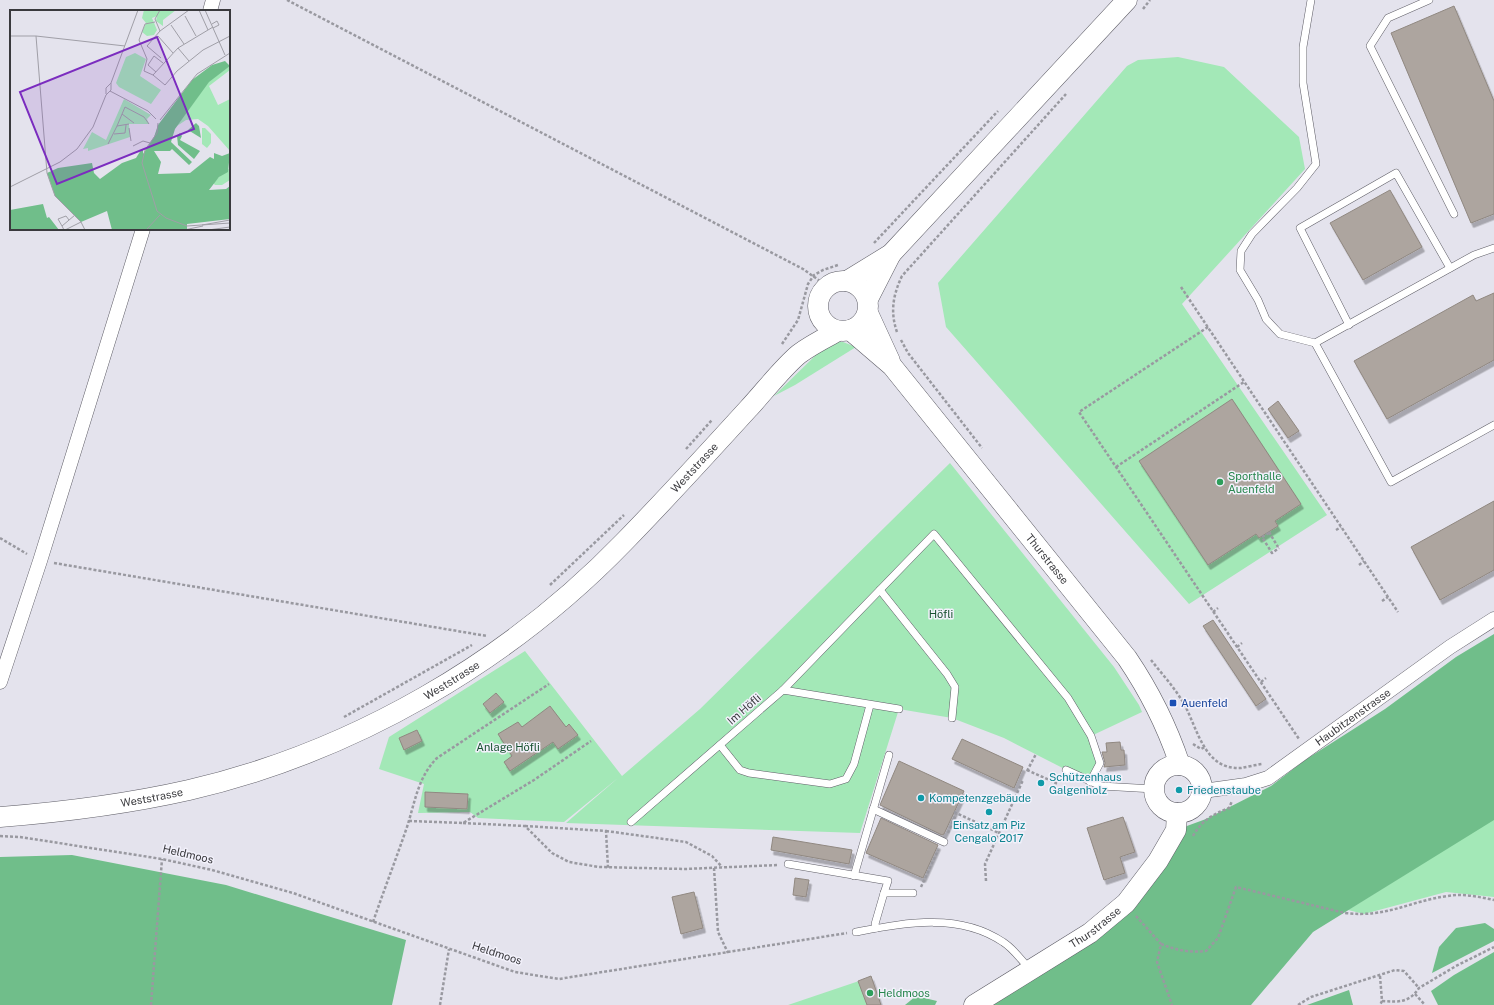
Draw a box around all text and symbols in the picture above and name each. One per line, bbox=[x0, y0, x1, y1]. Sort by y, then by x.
inset map bbox=[10, 10, 230, 230]
street label: Weststrasse bbox=[668, 440, 720, 495]
place label: Sporthalle Auenfeld bbox=[1228, 470, 1281, 495]
marker: Sporthalle Auenfeld bbox=[1215, 477, 1225, 487]
street label: Thurstrasse bbox=[1024, 531, 1071, 586]
park label: Höfli bbox=[929, 608, 953, 620]
street label: Weststrasse bbox=[422, 658, 482, 702]
street label: Haubitzenstrasse bbox=[1313, 686, 1393, 748]
street label: Im Höfli bbox=[725, 691, 763, 727]
place label: Auenfeld bbox=[1181, 697, 1228, 709]
marker: Auenfeld bbox=[1168, 698, 1178, 708]
park label: Anlage Höfli bbox=[476, 741, 540, 753]
place label: Schützenhaus Galgenholz bbox=[1049, 771, 1122, 796]
marker: Schützenhaus Galgenholz bbox=[1036, 778, 1046, 788]
place label: Friedenstaube bbox=[1187, 784, 1261, 796]
marker: Friedenstaube bbox=[1174, 785, 1184, 795]
street label: Weststrasse bbox=[120, 786, 184, 809]
place label: Kompetenzgebäude bbox=[929, 792, 1031, 804]
marker: Kompetenzgebäude bbox=[916, 793, 926, 803]
marker: Einsatz am Piz Cengalo 2017 bbox=[984, 807, 994, 817]
place label: Einsatz am Piz Cengalo 2017 bbox=[953, 819, 1025, 844]
street label: Heldmoos bbox=[161, 842, 215, 866]
street label: Thurstrasse bbox=[1067, 904, 1123, 950]
street label: Heldmoos bbox=[471, 939, 524, 967]
place label: Heldmoos bbox=[878, 987, 930, 999]
marker: Heldmoos bbox=[865, 988, 875, 998]

